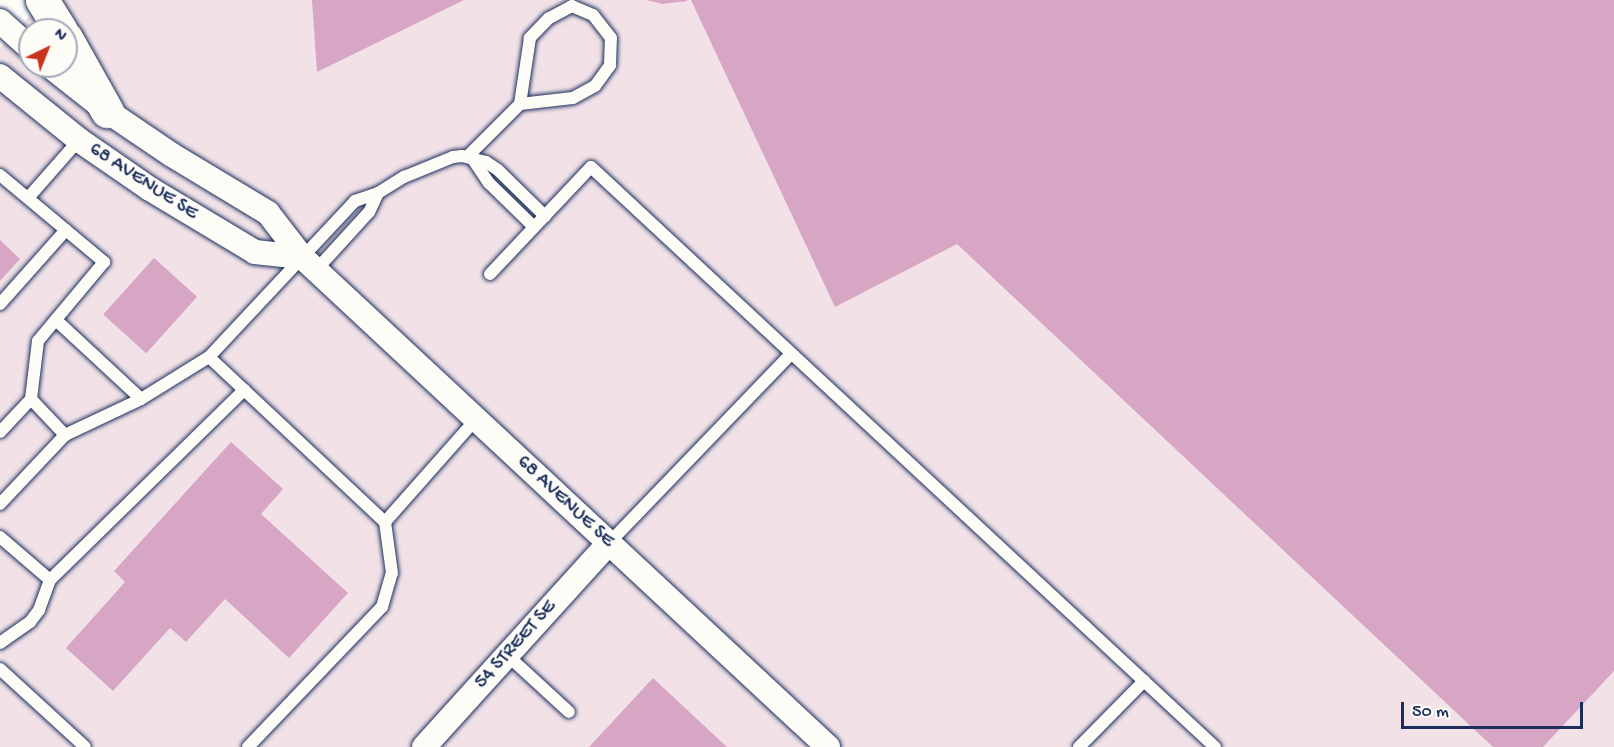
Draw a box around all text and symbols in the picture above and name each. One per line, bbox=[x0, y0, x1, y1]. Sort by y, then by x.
north arrow bbox=[18, 18, 78, 78]
text: N bbox=[49, 25, 70, 46]
street label: 68 AVENUE SE bbox=[84, 138, 202, 226]
street label: 68 AVENUE SE bbox=[511, 451, 619, 553]
street label: 54 STREET SE bbox=[470, 596, 562, 694]
scale bar bbox=[1404, 690, 1586, 728]
text: 50 m bbox=[1412, 702, 1449, 723]

